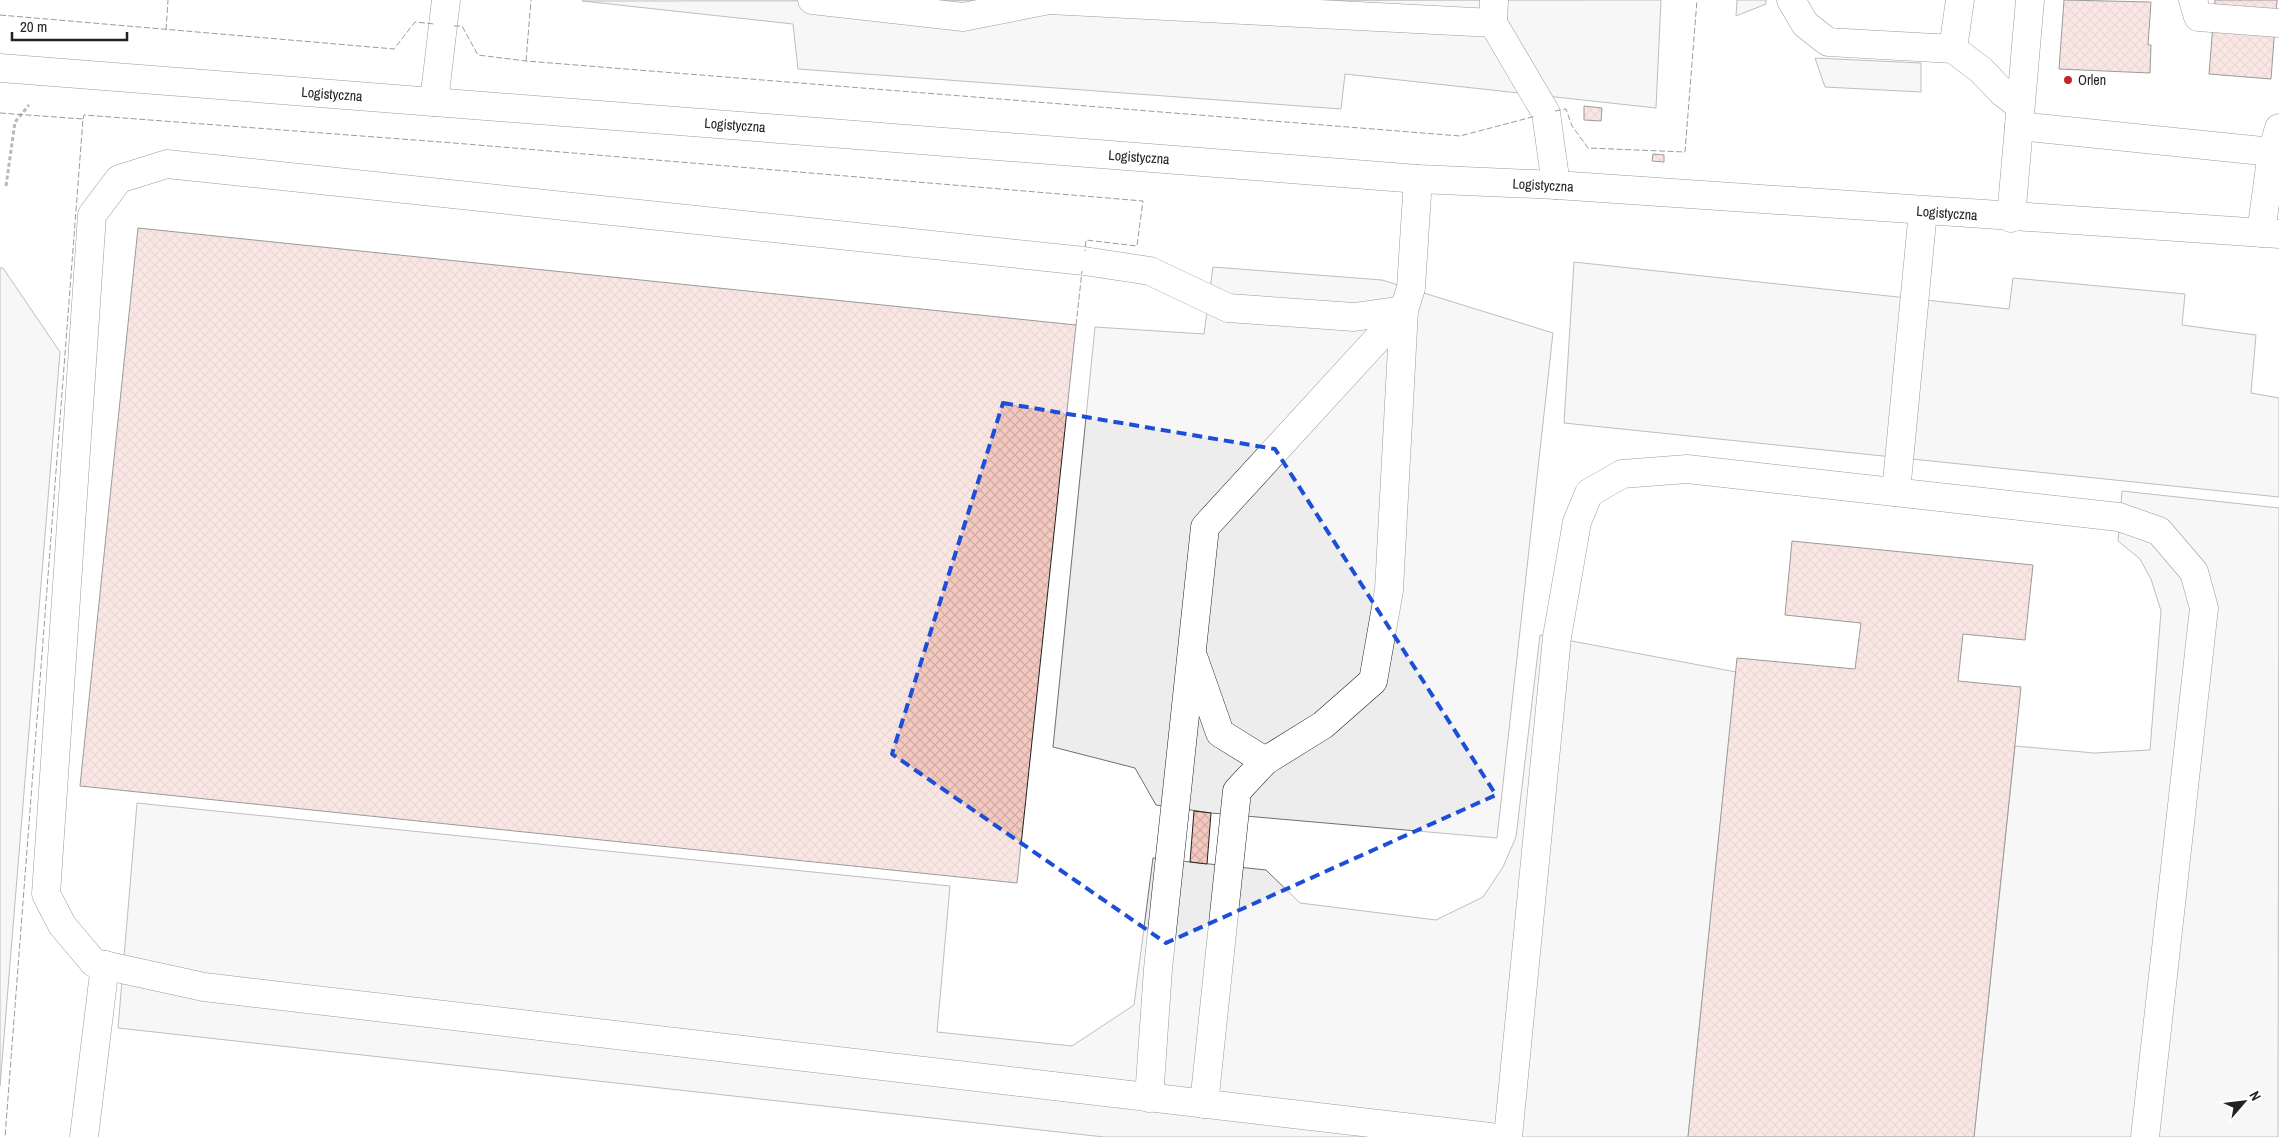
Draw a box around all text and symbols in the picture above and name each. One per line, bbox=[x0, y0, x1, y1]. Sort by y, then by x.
scale bar bbox=[12, 10, 128, 42]
text: 20 m bbox=[20, 16, 47, 37]
place label: Orlen bbox=[2078, 71, 2106, 89]
marker: Orlen bbox=[2062, 74, 2074, 86]
street label: Logistyczna bbox=[301, 83, 364, 105]
street label: Logistyczna bbox=[704, 114, 767, 136]
street label: Logistyczna bbox=[1108, 146, 1171, 168]
street label: Logistyczna bbox=[1512, 174, 1575, 196]
street label: Logistyczna bbox=[1916, 202, 1979, 224]
north arrow bbox=[2219, 1077, 2269, 1127]
text: N bbox=[2246, 1088, 2265, 1104]

